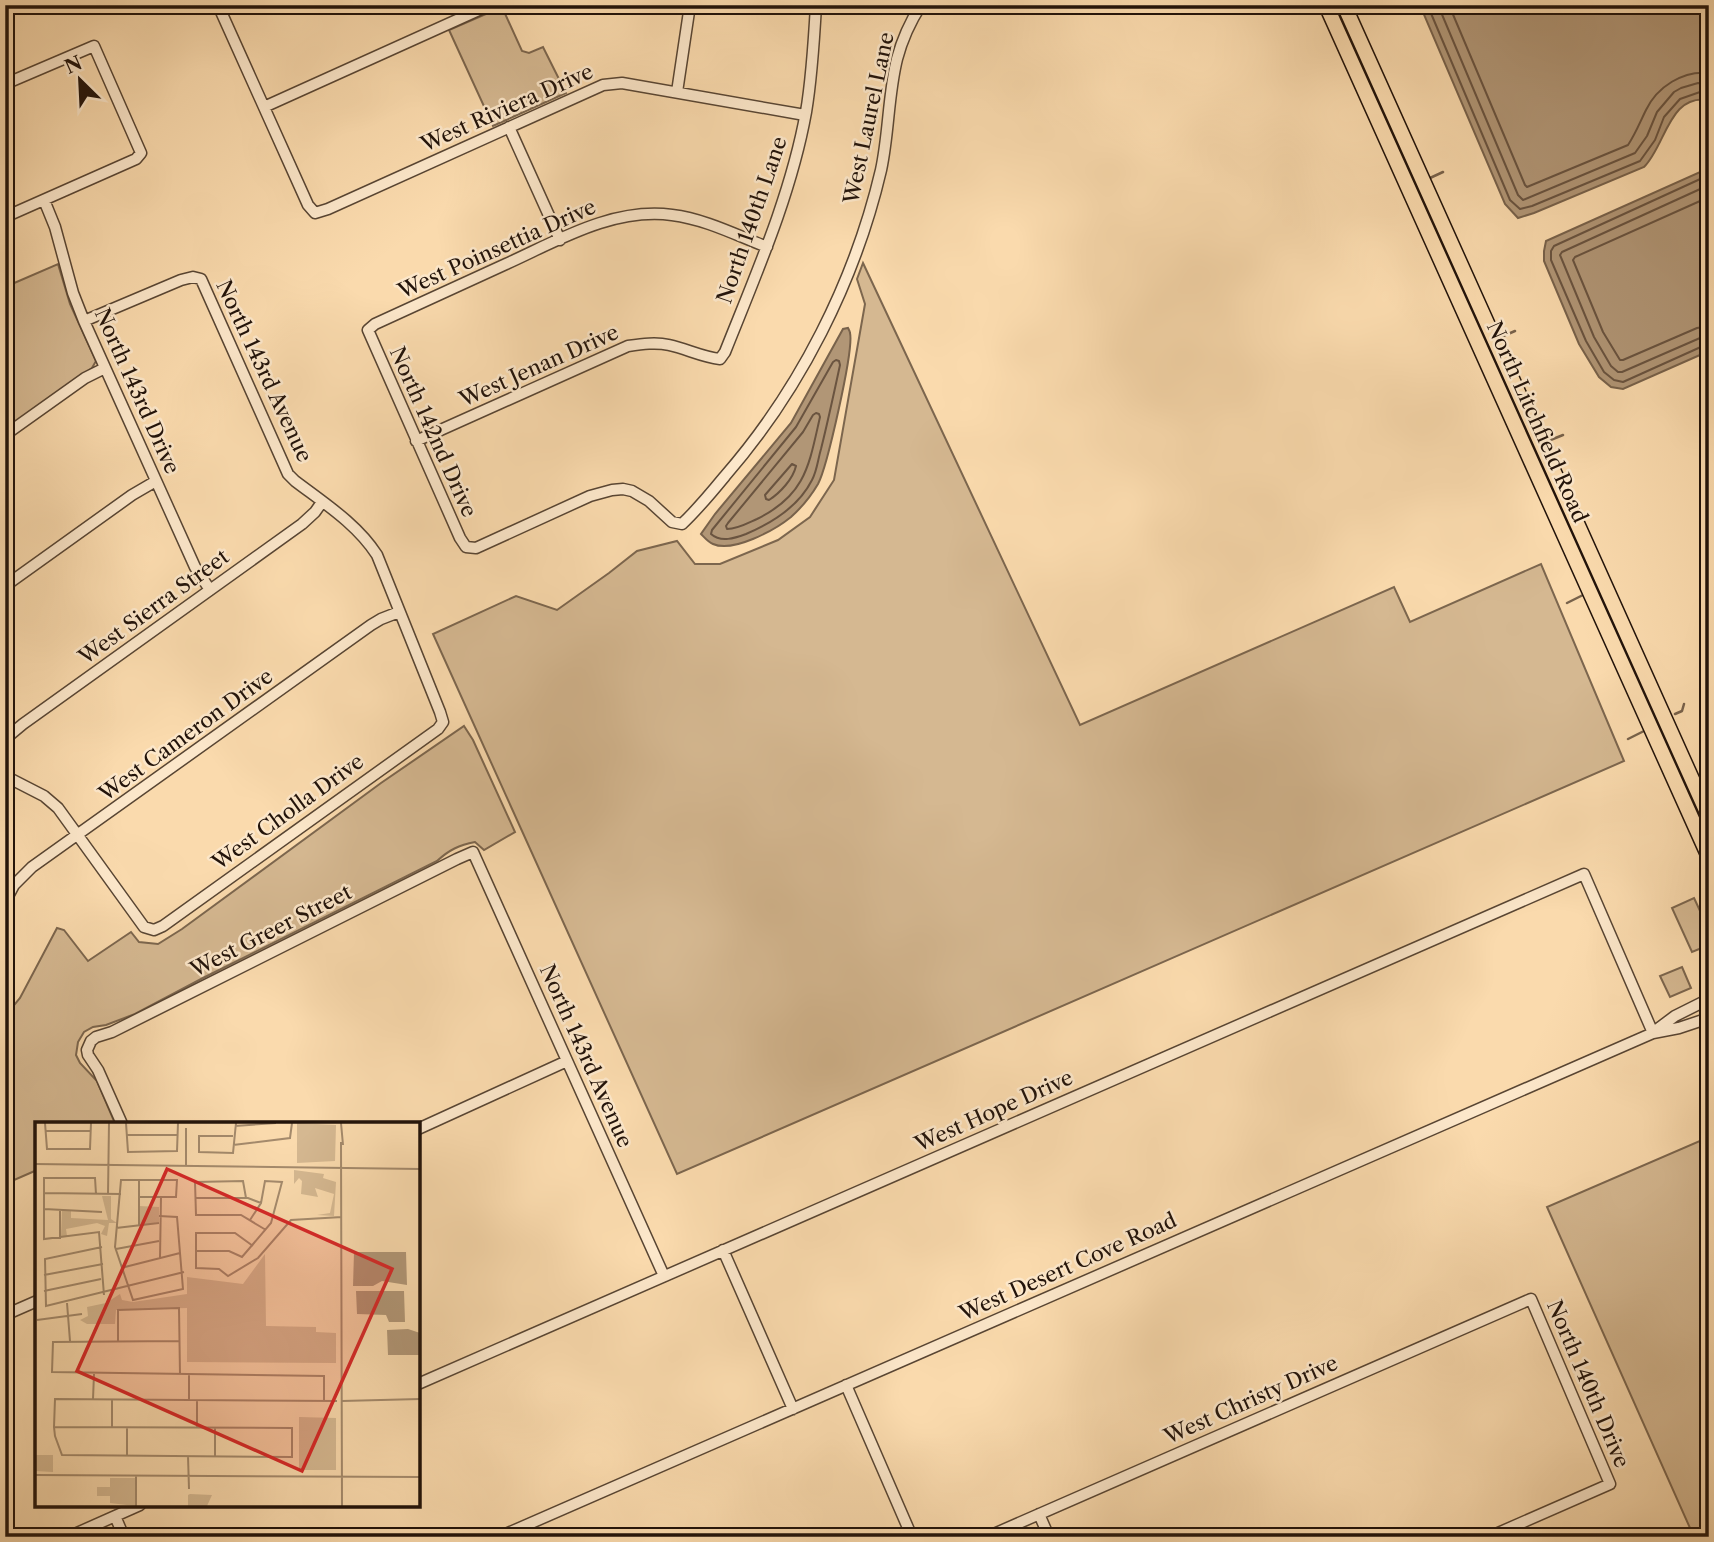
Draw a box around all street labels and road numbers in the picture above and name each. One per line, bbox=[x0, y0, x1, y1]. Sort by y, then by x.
street label: West Laurel Lane bbox=[838, 30, 899, 207]
street label: West Riviera Drive bbox=[416, 58, 597, 157]
street label: North 140th Lane bbox=[711, 133, 792, 307]
street label: West Poinsettia Drive bbox=[393, 194, 600, 304]
street label: North 143rd Avenue bbox=[211, 276, 318, 466]
street label: North 143rd Drive bbox=[90, 304, 185, 478]
street label: North Litchfield Road bbox=[1482, 317, 1593, 527]
street label: West Jenan Drive bbox=[454, 319, 622, 412]
street label: North 142nd Drive bbox=[385, 343, 482, 521]
street label: West Sierra Street bbox=[73, 543, 234, 670]
street label: West Cameron Drive bbox=[93, 663, 277, 807]
street label: West Cholla Drive bbox=[206, 748, 368, 875]
street label: West Greer Street bbox=[185, 879, 356, 982]
street label: North 143rd Avenue bbox=[535, 960, 638, 1151]
street label: West Hope Drive bbox=[910, 1065, 1077, 1157]
street label: West Desert Cove Road bbox=[954, 1207, 1180, 1326]
street label: North 140th Drive bbox=[1542, 1296, 1635, 1471]
street label: West Christy Drive bbox=[1159, 1350, 1341, 1449]

